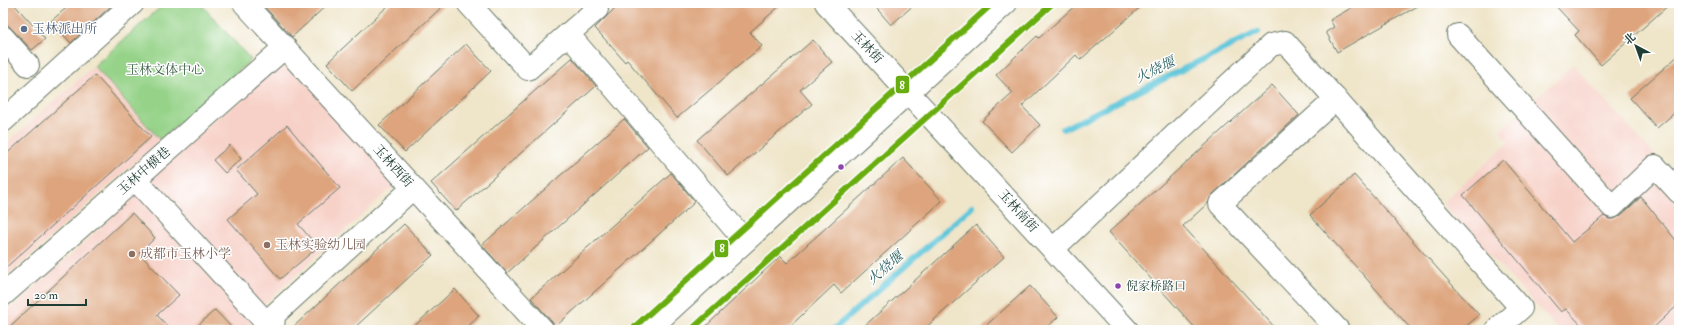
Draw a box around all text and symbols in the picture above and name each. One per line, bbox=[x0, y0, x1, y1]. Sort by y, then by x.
place label: 玉林派出所 bbox=[32, 21, 97, 37]
marker: 玉林派出所 bbox=[19, 24, 29, 34]
north arrow bbox=[1616, 26, 1656, 66]
street label: 玉林街 bbox=[848, 27, 886, 67]
text: 北 bbox=[1621, 30, 1638, 47]
water label: 火烧堰 bbox=[1132, 52, 1179, 87]
park label: 玉林文体中心 bbox=[126, 62, 204, 78]
line badge: 8 bbox=[895, 75, 910, 94]
text: 8 bbox=[899, 79, 905, 92]
street label: 玉林西街 bbox=[370, 141, 416, 191]
street label: 玉林中横巷 bbox=[114, 144, 174, 198]
unlabelled marker bbox=[836, 162, 846, 172]
street label: 玉林南街 bbox=[995, 186, 1041, 236]
place label: 玉林实验幼儿园 bbox=[275, 237, 366, 253]
line badge: 8 bbox=[714, 239, 729, 258]
marker: 玉林实验幼儿园 bbox=[262, 240, 272, 250]
text: 8 bbox=[719, 242, 725, 255]
place label: 成都市玉林小学 bbox=[140, 246, 231, 262]
water label: 火烧堰 bbox=[864, 246, 908, 288]
marker: 成都市玉林小学 bbox=[127, 249, 137, 259]
place label: 倪家桥路口 bbox=[1126, 279, 1186, 294]
scale bar bbox=[28, 281, 86, 307]
marker: 倪家桥路口 bbox=[1113, 281, 1123, 291]
text: 20 m bbox=[34, 288, 59, 303]

